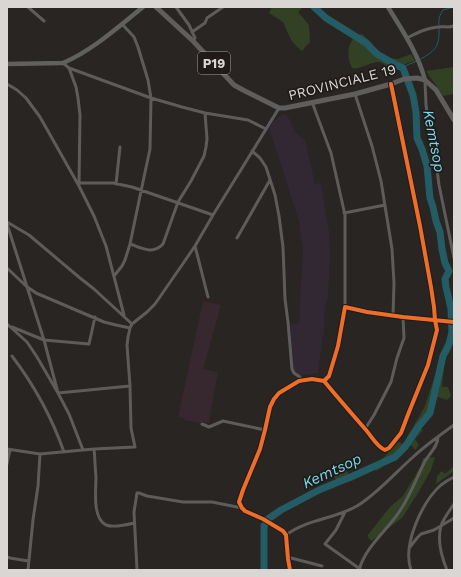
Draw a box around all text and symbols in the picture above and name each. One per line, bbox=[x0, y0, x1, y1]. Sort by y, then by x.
road number: P19 bbox=[198, 52, 230, 74]
street label: PROVINCIALE 19 bbox=[287, 61, 397, 103]
water label: Kemtsop bbox=[419, 108, 449, 174]
water label: Kemtsop bbox=[300, 450, 364, 492]

